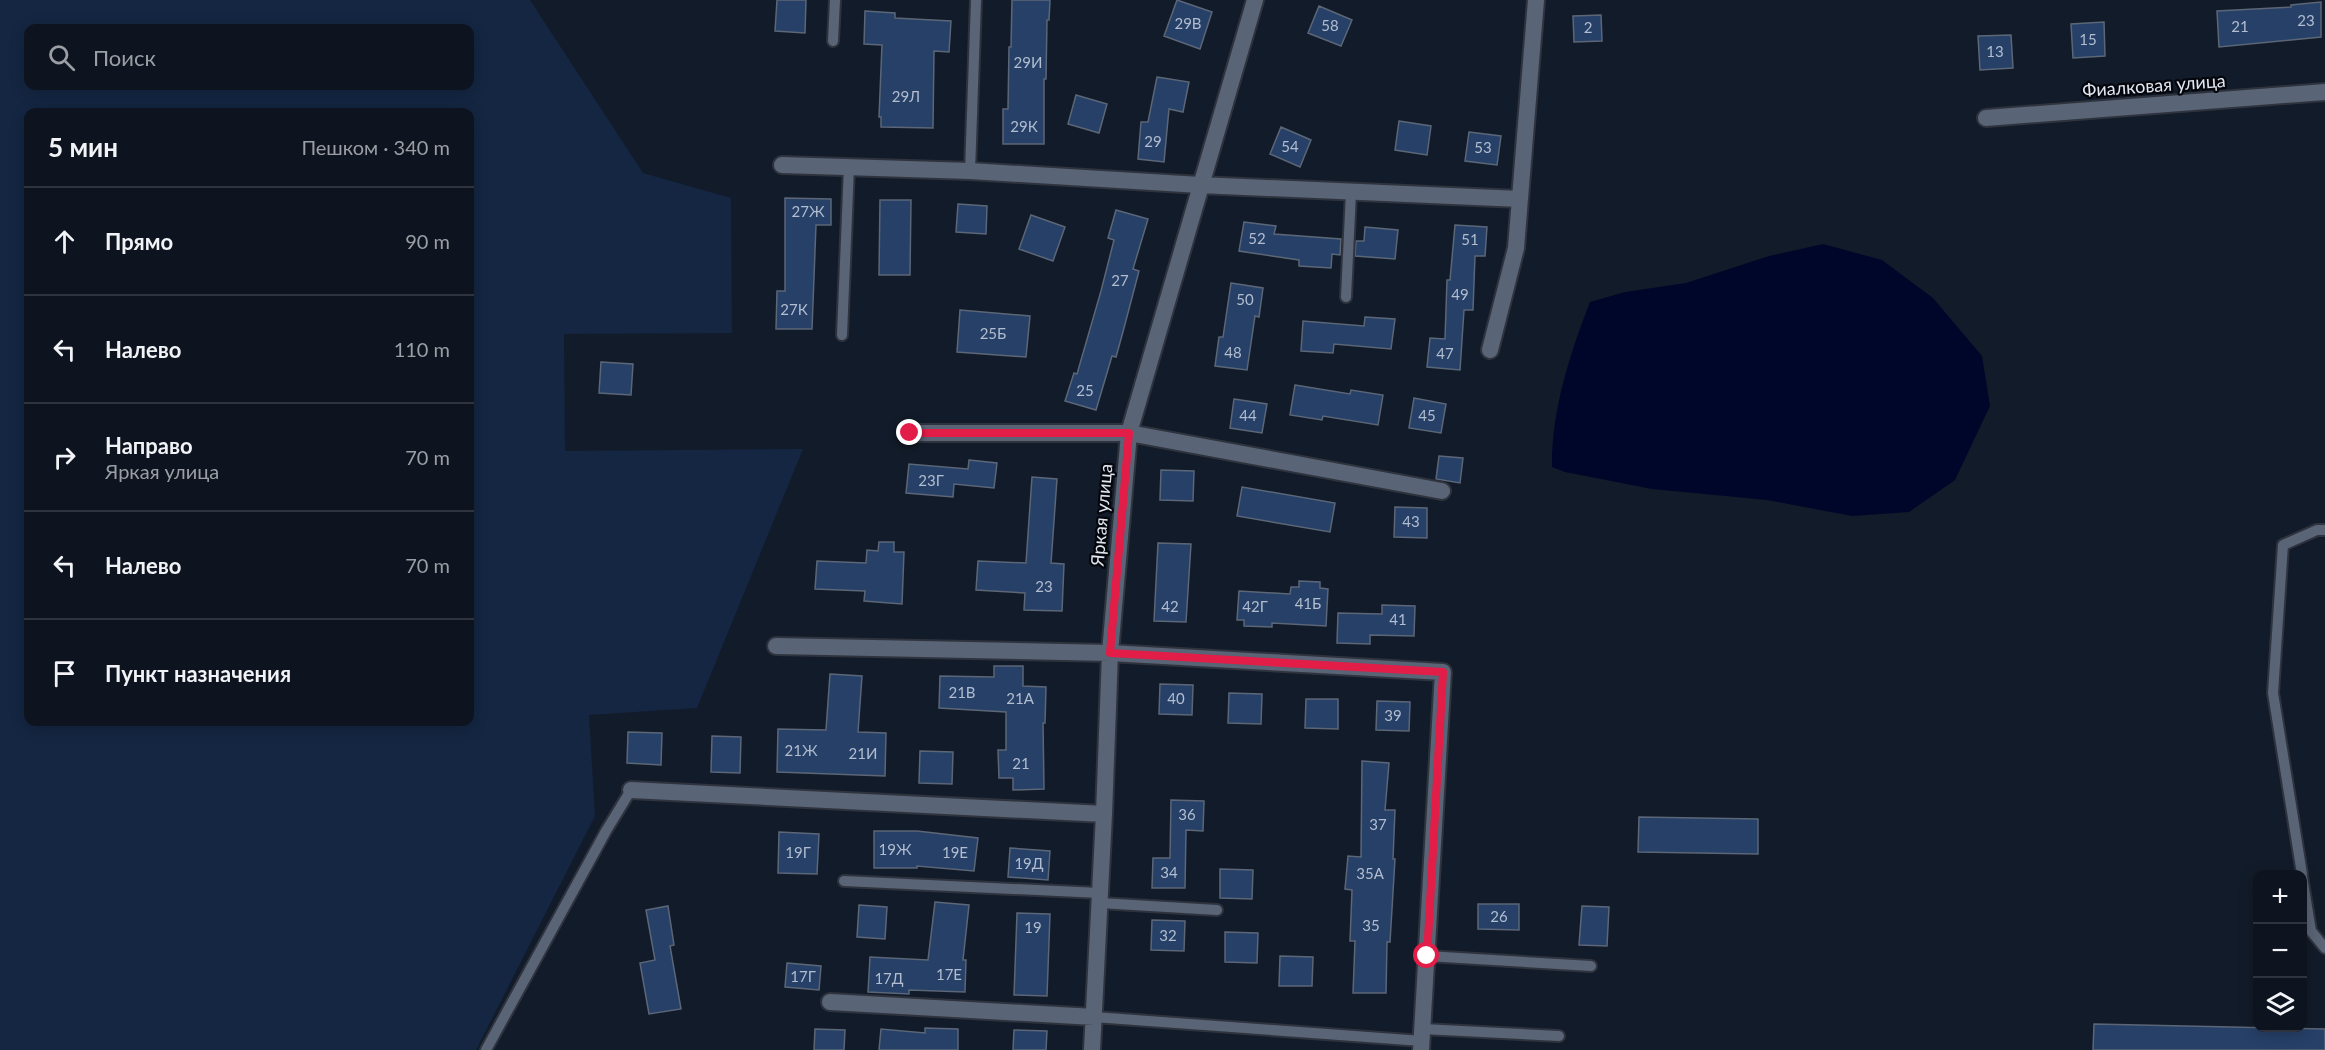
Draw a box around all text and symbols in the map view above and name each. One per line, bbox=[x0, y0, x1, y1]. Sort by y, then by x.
house number: 23 bbox=[2297, 11, 2315, 29]
house number: 29В bbox=[1174, 14, 1202, 32]
house number: 58 bbox=[1321, 16, 1339, 34]
house number: 21 bbox=[2231, 17, 2249, 35]
house number: 2 bbox=[1584, 18, 1592, 36]
search box bbox=[24, 24, 474, 90]
house number: 15 bbox=[2079, 30, 2097, 48]
icon: search bbox=[45, 41, 78, 74]
house number: 13 bbox=[1986, 42, 2004, 60]
text: Поиск bbox=[93, 44, 156, 71]
house number: 29И bbox=[1014, 53, 1042, 71]
street label: Фиалковая улица bbox=[2082, 69, 2226, 101]
house number: 29Л bbox=[892, 87, 920, 105]
house number: 29К bbox=[1010, 117, 1038, 135]
text: 5 мин bbox=[48, 131, 118, 163]
house number: 29 bbox=[1144, 132, 1162, 150]
text: Пешком · 340 m bbox=[301, 135, 450, 159]
house number: 54 bbox=[1281, 137, 1299, 155]
house number: 53 bbox=[1474, 138, 1492, 156]
house number: 27Ж bbox=[792, 202, 825, 220]
icon: ahead bbox=[48, 225, 81, 258]
text: Прямо bbox=[105, 228, 173, 255]
text: 90 m bbox=[405, 229, 450, 253]
house number: 52 bbox=[1248, 229, 1266, 247]
house number: 51 bbox=[1461, 230, 1479, 248]
house number: 27 bbox=[1111, 271, 1129, 289]
house number: 49 bbox=[1451, 285, 1469, 303]
house number: 50 bbox=[1236, 290, 1254, 308]
house number: 27К bbox=[780, 300, 808, 318]
house number: 25Б bbox=[980, 324, 1006, 342]
icon: left bbox=[48, 333, 81, 366]
text: Налево bbox=[105, 336, 181, 363]
text: 110 m bbox=[394, 337, 450, 361]
house number: 48 bbox=[1224, 343, 1242, 361]
house number: 47 bbox=[1436, 344, 1454, 362]
house number: 25 bbox=[1076, 381, 1094, 399]
house number: 44 bbox=[1239, 406, 1257, 424]
house number: 45 bbox=[1418, 406, 1436, 424]
route end bbox=[896, 419, 922, 445]
text: Направо bbox=[105, 432, 193, 459]
icon: right bbox=[48, 441, 81, 474]
text: 70 m bbox=[405, 445, 450, 469]
text: Яркая улица bbox=[105, 459, 219, 483]
street label: Яркая улица bbox=[1085, 463, 1116, 568]
house number: 23Г bbox=[918, 471, 944, 489]
house number: 43 bbox=[1402, 512, 1420, 530]
icon: left bbox=[48, 549, 81, 582]
text: Налево bbox=[105, 552, 181, 579]
text: 70 m bbox=[405, 553, 450, 577]
house number: 23 bbox=[1035, 577, 1053, 595]
house number: 41Б bbox=[1295, 594, 1321, 612]
house number: 42 bbox=[1161, 597, 1179, 615]
house number: 42Г bbox=[1242, 597, 1268, 615]
house number: 41 bbox=[1389, 610, 1407, 628]
icon: arrive bbox=[48, 657, 81, 690]
text: Пункт назначения bbox=[105, 660, 291, 687]
house number: 21В bbox=[948, 683, 976, 701]
house number: 21А bbox=[1006, 689, 1035, 707]
house number: 40 bbox=[1167, 689, 1185, 707]
house number: 39 bbox=[1384, 706, 1402, 724]
house number: 21Ж bbox=[785, 741, 818, 759]
house number: 21И bbox=[849, 744, 877, 762]
house number: 21 bbox=[1012, 754, 1030, 772]
house number: 36 bbox=[1178, 805, 1196, 823]
house number: 37 bbox=[1369, 815, 1387, 833]
house number: 19Ж bbox=[879, 840, 912, 858]
house number: 19Г bbox=[785, 843, 811, 861]
house number: 19E bbox=[942, 843, 968, 861]
house number: 19Д bbox=[1014, 854, 1044, 872]
house number: 34 bbox=[1160, 863, 1178, 881]
house number: 35А bbox=[1356, 864, 1385, 882]
map controls bbox=[2253, 870, 2307, 1032]
button: + bbox=[2253, 870, 2307, 924]
house number: 26 bbox=[1490, 907, 1508, 925]
house number: 35 bbox=[1362, 916, 1380, 934]
house number: 19 bbox=[1024, 918, 1042, 936]
button: − bbox=[2253, 924, 2307, 978]
house number: 32 bbox=[1159, 926, 1177, 944]
route start bbox=[1413, 942, 1439, 968]
house number: 17Е bbox=[936, 965, 962, 983]
house number: 17Г bbox=[790, 967, 816, 985]
house number: 17Д bbox=[874, 969, 904, 987]
button: layers bbox=[2253, 978, 2307, 1032]

